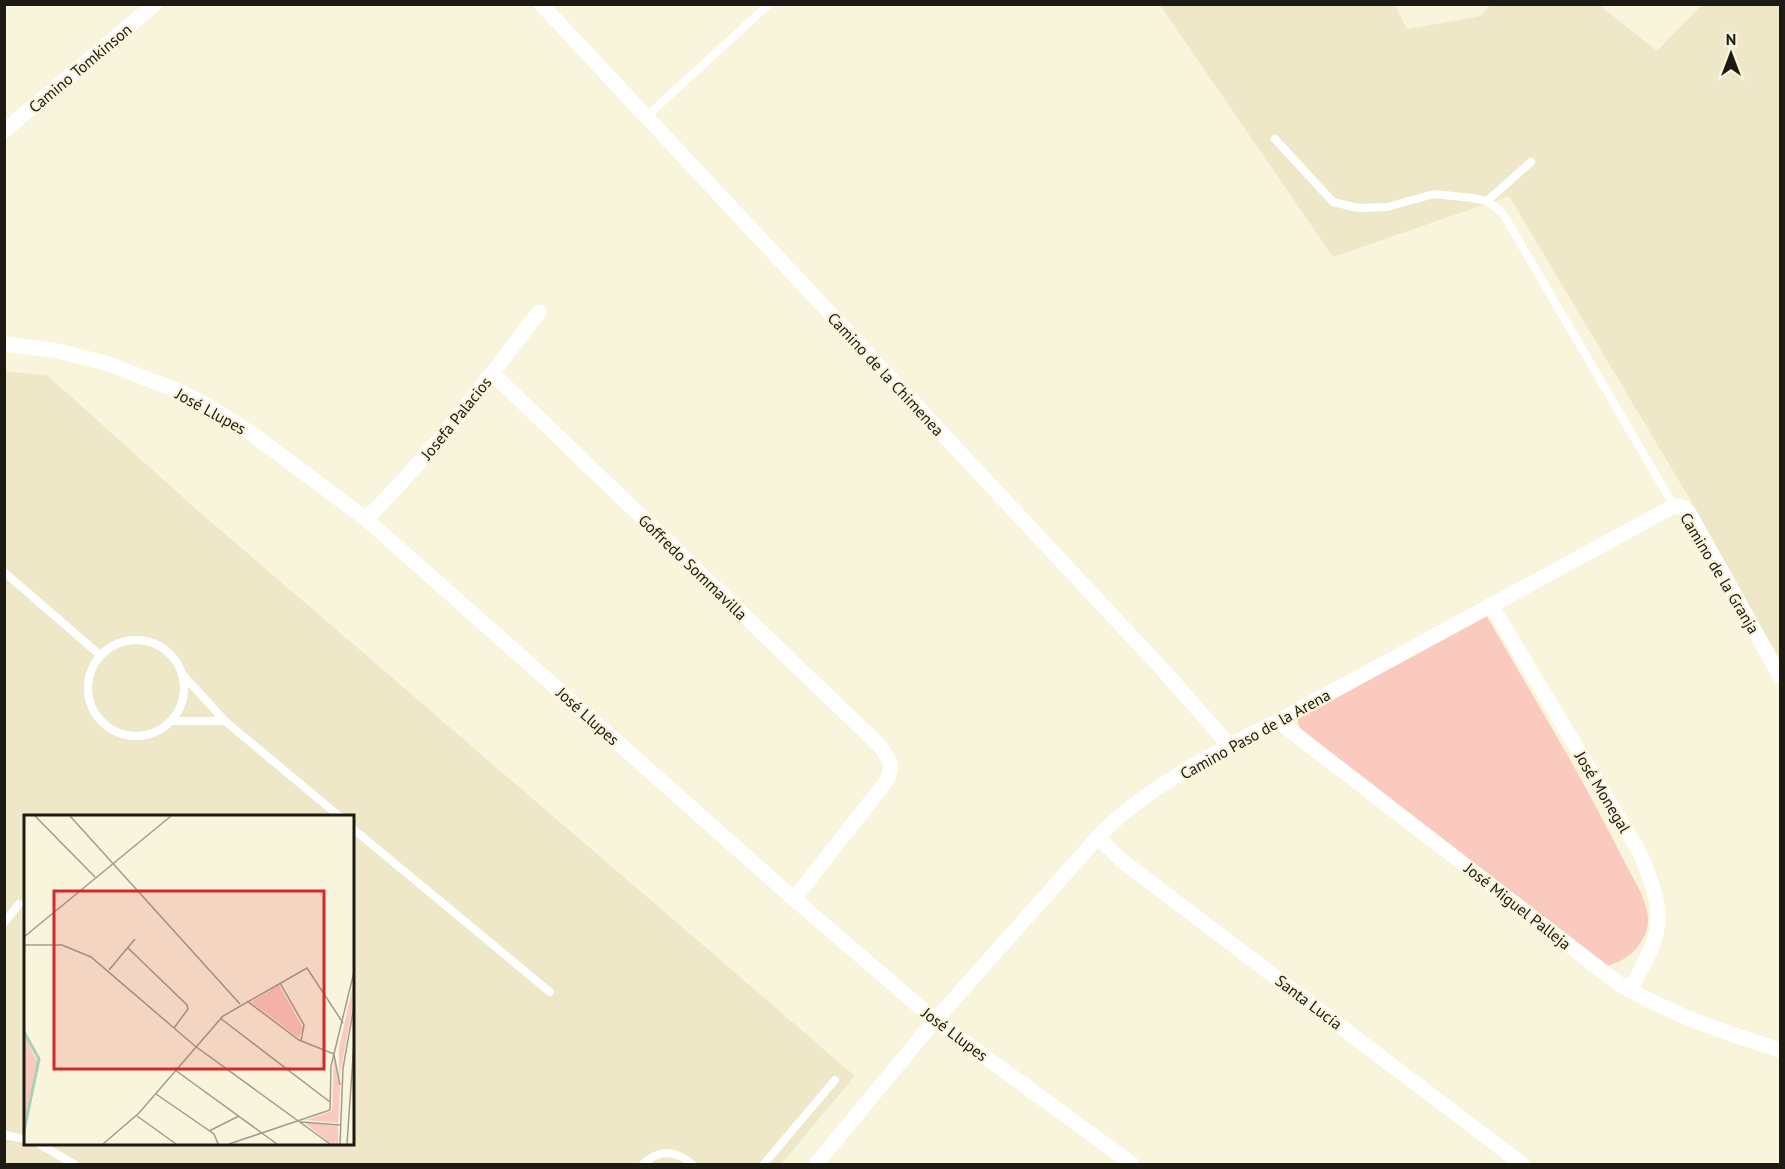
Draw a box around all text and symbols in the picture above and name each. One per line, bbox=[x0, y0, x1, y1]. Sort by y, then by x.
street label: Camino Tomkinson bbox=[24, 19, 136, 117]
north arrow bbox=[1701, 24, 1761, 84]
text: N bbox=[1726, 29, 1736, 49]
street label: Camino de la Chimenea bbox=[824, 308, 948, 440]
street label: Josefa Palacios bbox=[416, 372, 496, 464]
street label: José Llupes bbox=[171, 383, 250, 439]
street label: Camino de la Granja bbox=[1676, 509, 1764, 637]
street label: Goffredo Sommavilla bbox=[634, 510, 752, 624]
street label: José Llupes bbox=[552, 682, 624, 750]
street label: Camino Paso de la Arena bbox=[1176, 684, 1334, 784]
street label: José Monegal bbox=[1570, 747, 1635, 837]
inset map bbox=[24, 815, 354, 1145]
street label: José Miguel Palleja bbox=[1460, 858, 1575, 954]
street label: Santa Lucía bbox=[1271, 970, 1347, 1034]
street label: José Llupes bbox=[917, 1002, 992, 1065]

